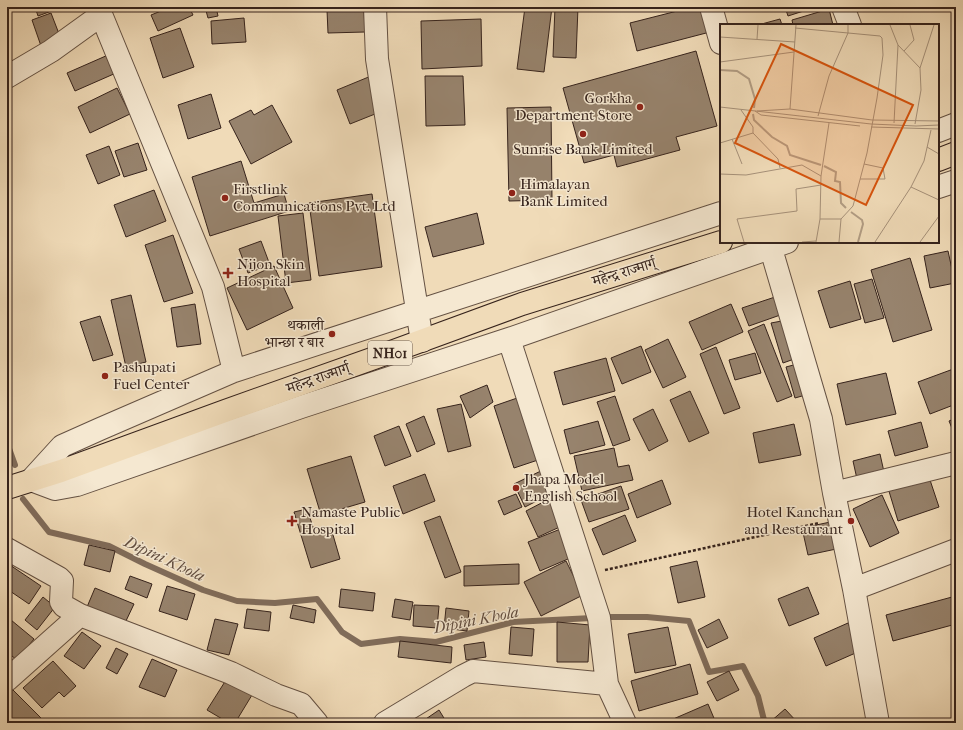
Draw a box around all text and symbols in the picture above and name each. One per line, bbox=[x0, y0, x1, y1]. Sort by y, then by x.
inset map bbox=[720, 24, 939, 243]
place label: Gorkha Department Store bbox=[515, 89, 633, 124]
marker: Gorkha Department Store bbox=[635, 102, 645, 112]
marker: Sunrise Bank Limited bbox=[578, 129, 588, 139]
place label: Sunrise Bank Limited bbox=[513, 140, 654, 158]
place label: Himalayan Bank Limited bbox=[520, 175, 608, 210]
place label: Firstlink Communications Pvt. Ltd bbox=[233, 180, 397, 215]
marker: Himalayan Bank Limited bbox=[507, 188, 517, 198]
marker: Firstlink Communications Pvt. Ltd bbox=[220, 193, 230, 203]
street label: महेन्द्र राज्मार्ग् bbox=[589, 253, 661, 291]
place label: Nijon Skin Hospital bbox=[237, 255, 305, 290]
marker: Nijon Skin Hospital bbox=[222, 267, 234, 279]
place label: थकाली भान्छा र बार bbox=[264, 316, 325, 351]
marker: थकाली भान्छा र बार bbox=[327, 329, 337, 339]
road number: NH01 bbox=[368, 341, 412, 365]
place label: Pashupati Fuel Center bbox=[113, 358, 190, 393]
street label: महेन्द्र राज्मार्ग् bbox=[283, 358, 355, 398]
marker: Pashupati Fuel Center bbox=[100, 371, 110, 381]
place label: Jhapa Model English School bbox=[523, 470, 617, 505]
marker: Jhapa Model English School bbox=[511, 483, 521, 493]
place label: Namaste Public Hospital bbox=[301, 503, 401, 538]
place label: Hotel Kanchan and Restaurant bbox=[744, 503, 844, 538]
marker: Namaste Public Hospital bbox=[286, 515, 298, 527]
marker: Hotel Kanchan and Restaurant bbox=[846, 516, 856, 526]
water label: Dipini Khola bbox=[121, 531, 208, 585]
water label: Dipini Khola bbox=[431, 602, 520, 637]

